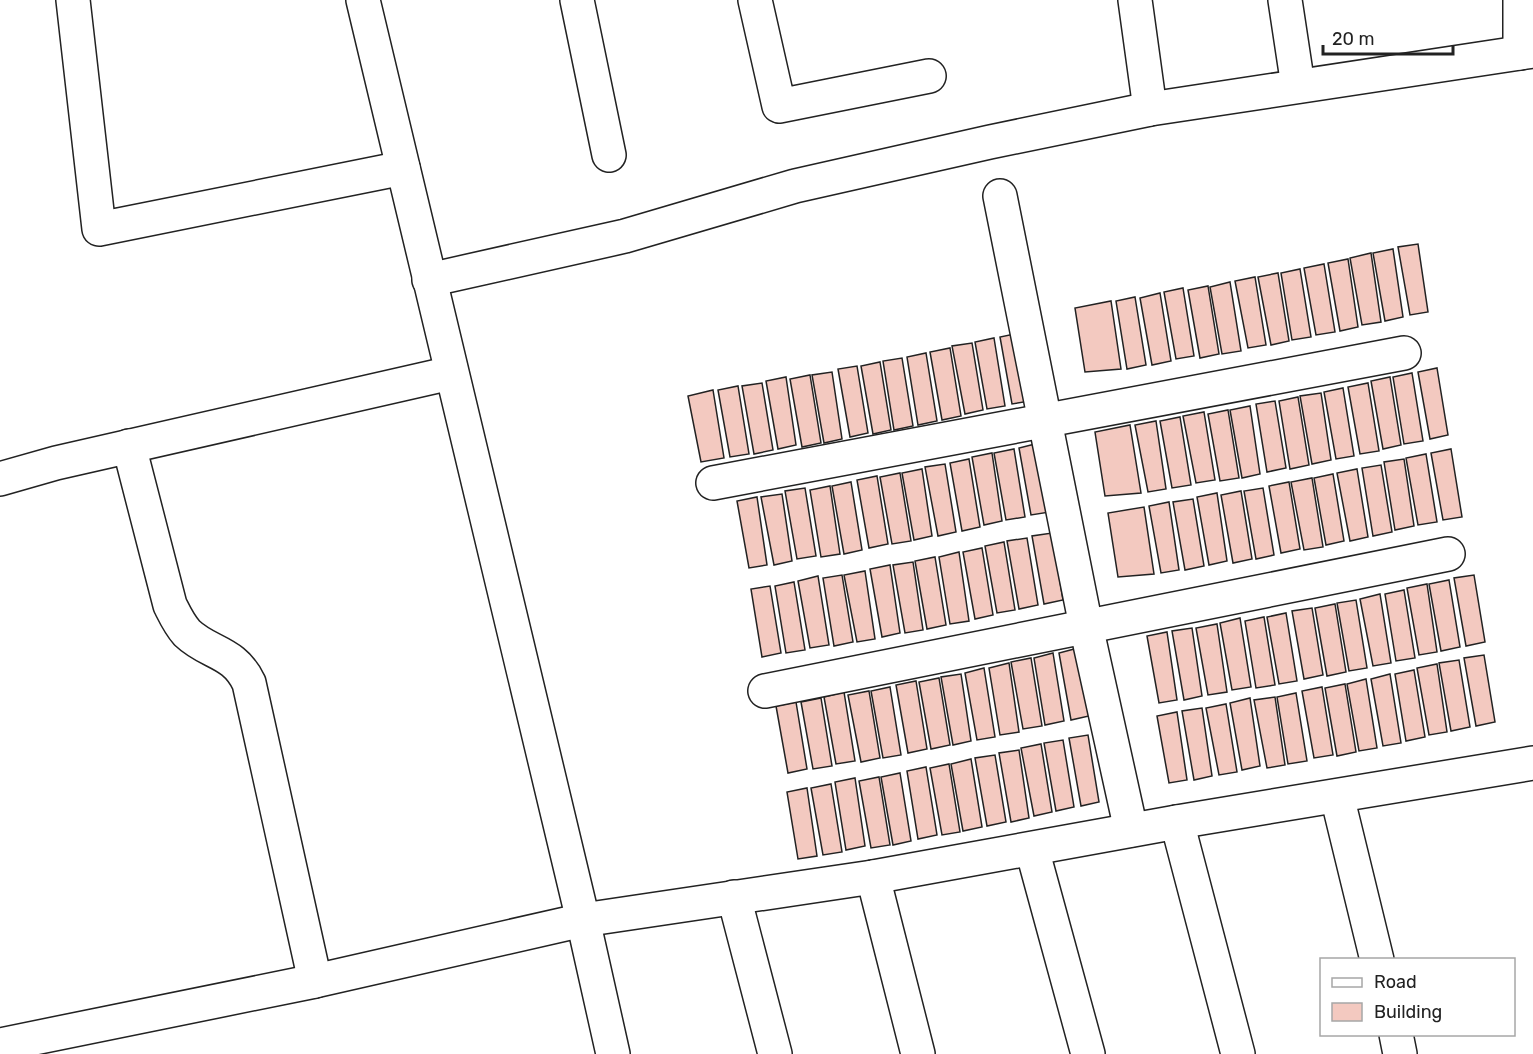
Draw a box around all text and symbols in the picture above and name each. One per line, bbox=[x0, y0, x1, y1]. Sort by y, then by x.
scale bar bbox=[1323, 18, 1454, 56]
text: 20 m bbox=[1332, 28, 1374, 50]
legend bbox=[1320, 958, 1515, 1036]
text: Road bbox=[1374, 971, 1417, 993]
text: Building bbox=[1374, 1001, 1442, 1023]

